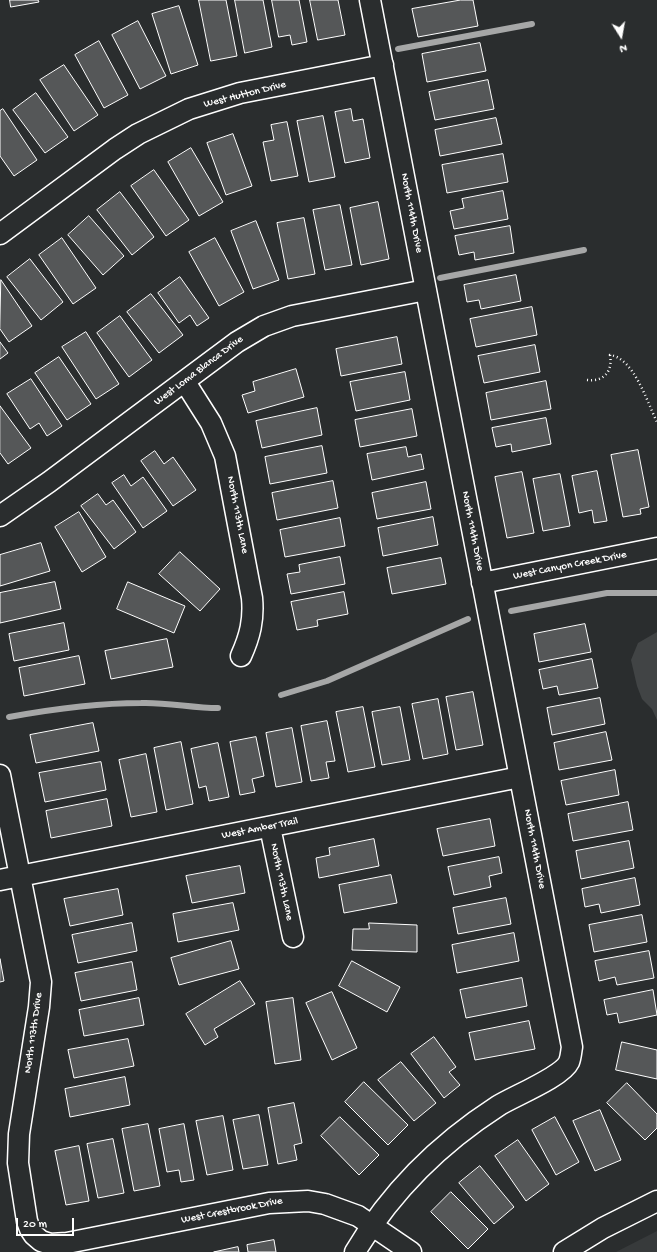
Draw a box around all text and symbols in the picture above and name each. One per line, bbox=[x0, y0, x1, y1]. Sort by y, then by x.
north arrow bbox=[601, 16, 641, 56]
text: N bbox=[619, 41, 628, 54]
street label: West Hutton Drive bbox=[203, 78, 287, 112]
street label: North 114th Drive bbox=[397, 172, 425, 254]
street label: West Loma Blanca Drive bbox=[152, 333, 246, 409]
street label: North 113th Lane bbox=[223, 475, 251, 555]
street label: North 114th Drive bbox=[458, 490, 486, 572]
street label: West Canyon Creek Drive bbox=[512, 549, 628, 583]
street label: North 114th Drive bbox=[520, 808, 548, 890]
street label: West Amber Trail bbox=[221, 815, 299, 843]
street label: North 113th Lane bbox=[266, 842, 296, 922]
street label: North 113th Drive bbox=[22, 992, 46, 1074]
street label: West Crestbrook Drive bbox=[180, 1195, 284, 1227]
scale bar bbox=[18, 1210, 76, 1236]
text: 20 m bbox=[23, 1218, 47, 1232]

